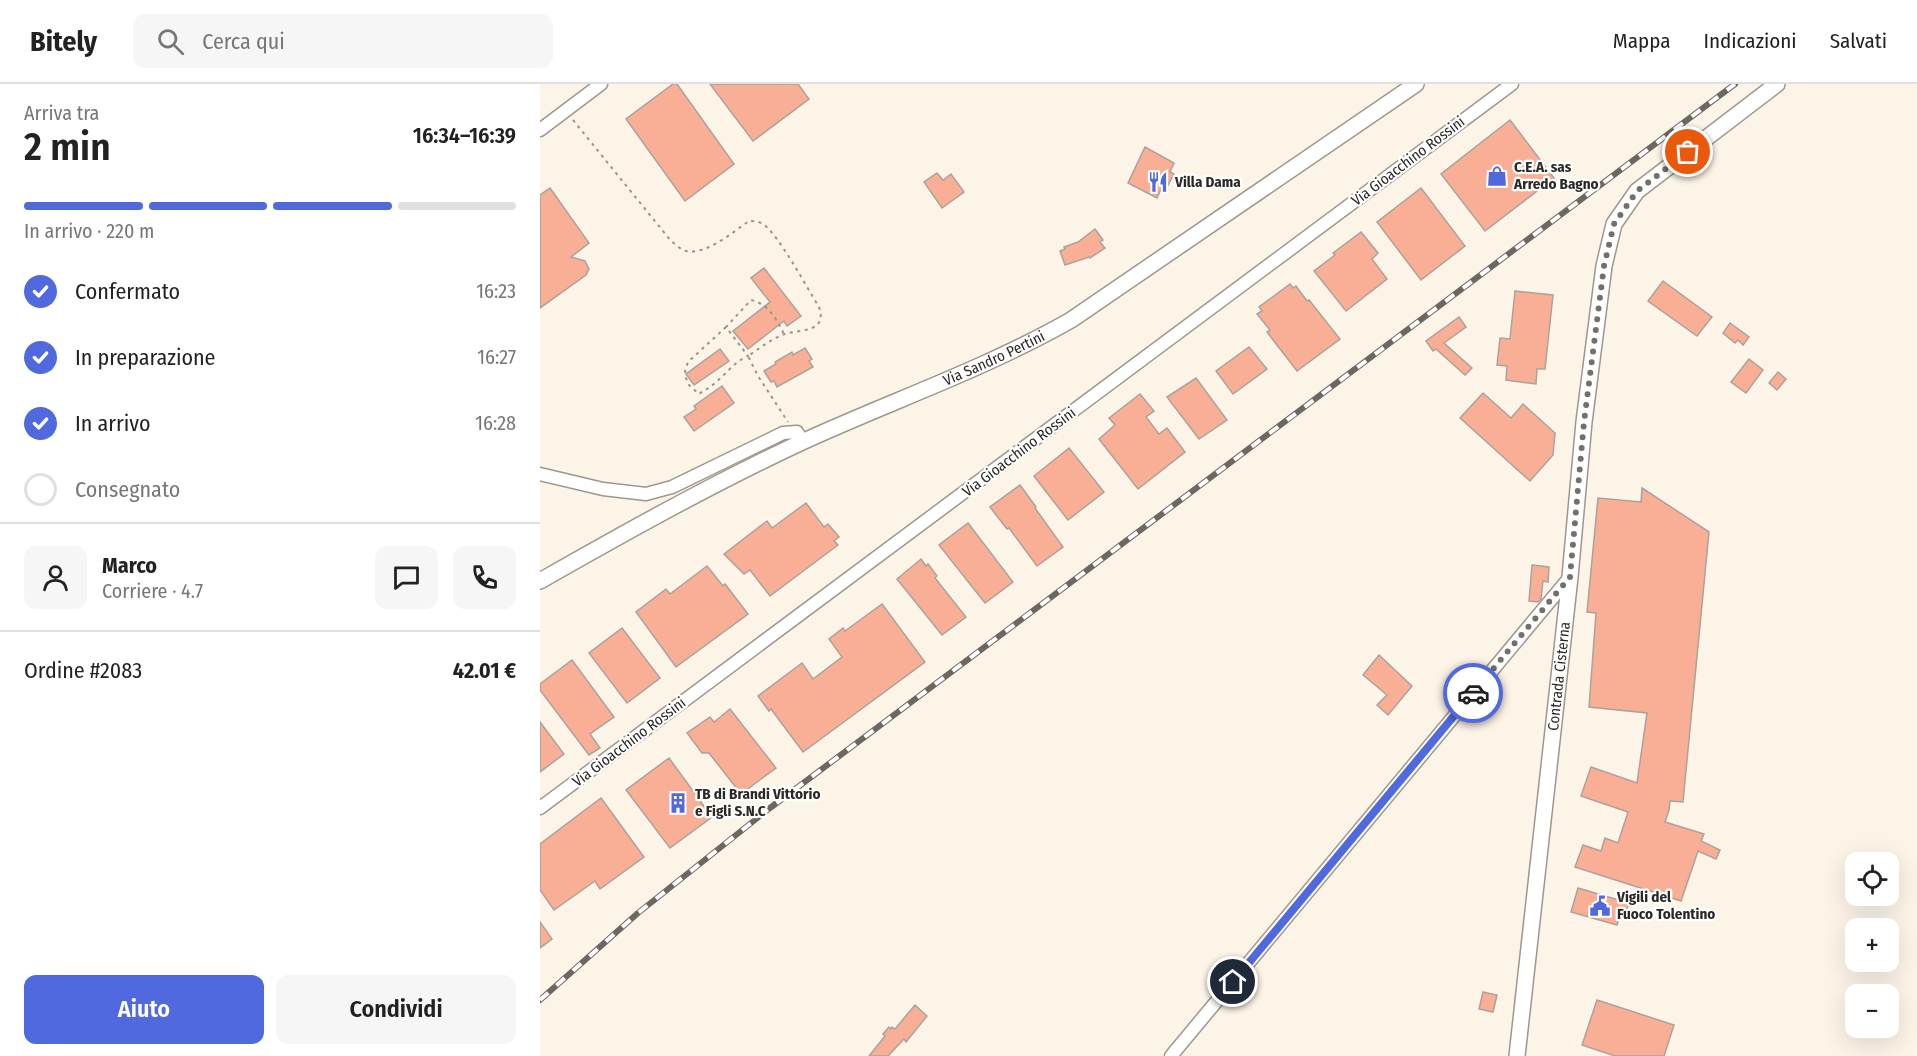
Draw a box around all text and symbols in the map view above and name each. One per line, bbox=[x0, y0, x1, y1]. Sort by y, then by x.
search box bbox=[133, 14, 553, 68]
text: Bitely bbox=[30, 25, 97, 58]
icon: search bbox=[154, 25, 187, 58]
text: Cerca qui bbox=[202, 28, 285, 55]
text: Mappa bbox=[1613, 28, 1670, 54]
text: Indicazioni bbox=[1703, 28, 1797, 54]
text: Salvati bbox=[1830, 28, 1887, 54]
text: Arriva tra bbox=[24, 101, 99, 125]
street label: Via Gioacchino Rossini bbox=[1348, 112, 1468, 210]
text: 16:34–16:39 bbox=[413, 122, 516, 149]
text: 2 min bbox=[24, 124, 111, 170]
pin bbox=[1662, 126, 1713, 177]
icon: bag bbox=[1671, 135, 1704, 168]
place label: C.E.A. sas Arredo Bagno bbox=[1513, 158, 1599, 193]
shop icon: C.E.A. sas Arredo Bagno bbox=[1485, 164, 1509, 188]
restaurant icon: Villa Dama bbox=[1146, 170, 1170, 194]
place label: Villa Dama bbox=[1174, 173, 1241, 191]
text: In arrivo · 220 m bbox=[24, 219, 154, 243]
icon: check bbox=[24, 275, 57, 308]
text: Confermato bbox=[75, 278, 180, 305]
text: 16:23 bbox=[476, 279, 516, 303]
street label: Via Sandro Pertini bbox=[940, 327, 1048, 390]
icon: check bbox=[24, 341, 57, 374]
text: In preparazione bbox=[75, 344, 216, 371]
text: 16:27 bbox=[477, 345, 516, 369]
street label: Via Gioacchino Rossini bbox=[959, 403, 1079, 501]
icon: check bbox=[24, 407, 57, 440]
text: In arrivo bbox=[75, 410, 150, 437]
text: 16:28 bbox=[475, 411, 516, 435]
text: Consegnato bbox=[75, 476, 180, 503]
button: person bbox=[24, 546, 87, 609]
button: chat bbox=[375, 546, 438, 609]
button: phone bbox=[453, 546, 516, 609]
text: Marco bbox=[102, 552, 157, 579]
text: Corriere · 4.7 bbox=[102, 579, 203, 603]
street label: Contrada Cisterna bbox=[1544, 621, 1574, 732]
text: Ordine #2083 bbox=[24, 657, 142, 684]
text: 42.01 € bbox=[453, 657, 516, 684]
courier bbox=[1443, 663, 1503, 723]
icon: car bbox=[1457, 677, 1490, 710]
street label: Via Gioacchino Rossini bbox=[569, 693, 689, 791]
place label: TB di Brandi Vittorio e Figli S.N.C bbox=[695, 785, 820, 820]
building icon: TB di Brandi Vittorio e Figli S.N.C bbox=[666, 791, 690, 815]
map controls bbox=[1845, 852, 1899, 1038]
button: locate bbox=[1845, 852, 1899, 906]
place label: Vigili del Fuoco Tolentino bbox=[1616, 888, 1715, 923]
public building icon: Vigili del Fuoco Tolentino bbox=[1588, 894, 1612, 918]
button: + bbox=[1845, 918, 1899, 972]
pin bbox=[1207, 956, 1258, 1007]
icon: home bbox=[1216, 965, 1249, 998]
button: Aiuto bbox=[24, 975, 264, 1044]
button: Condividi bbox=[276, 975, 516, 1044]
button: − bbox=[1845, 984, 1899, 1038]

